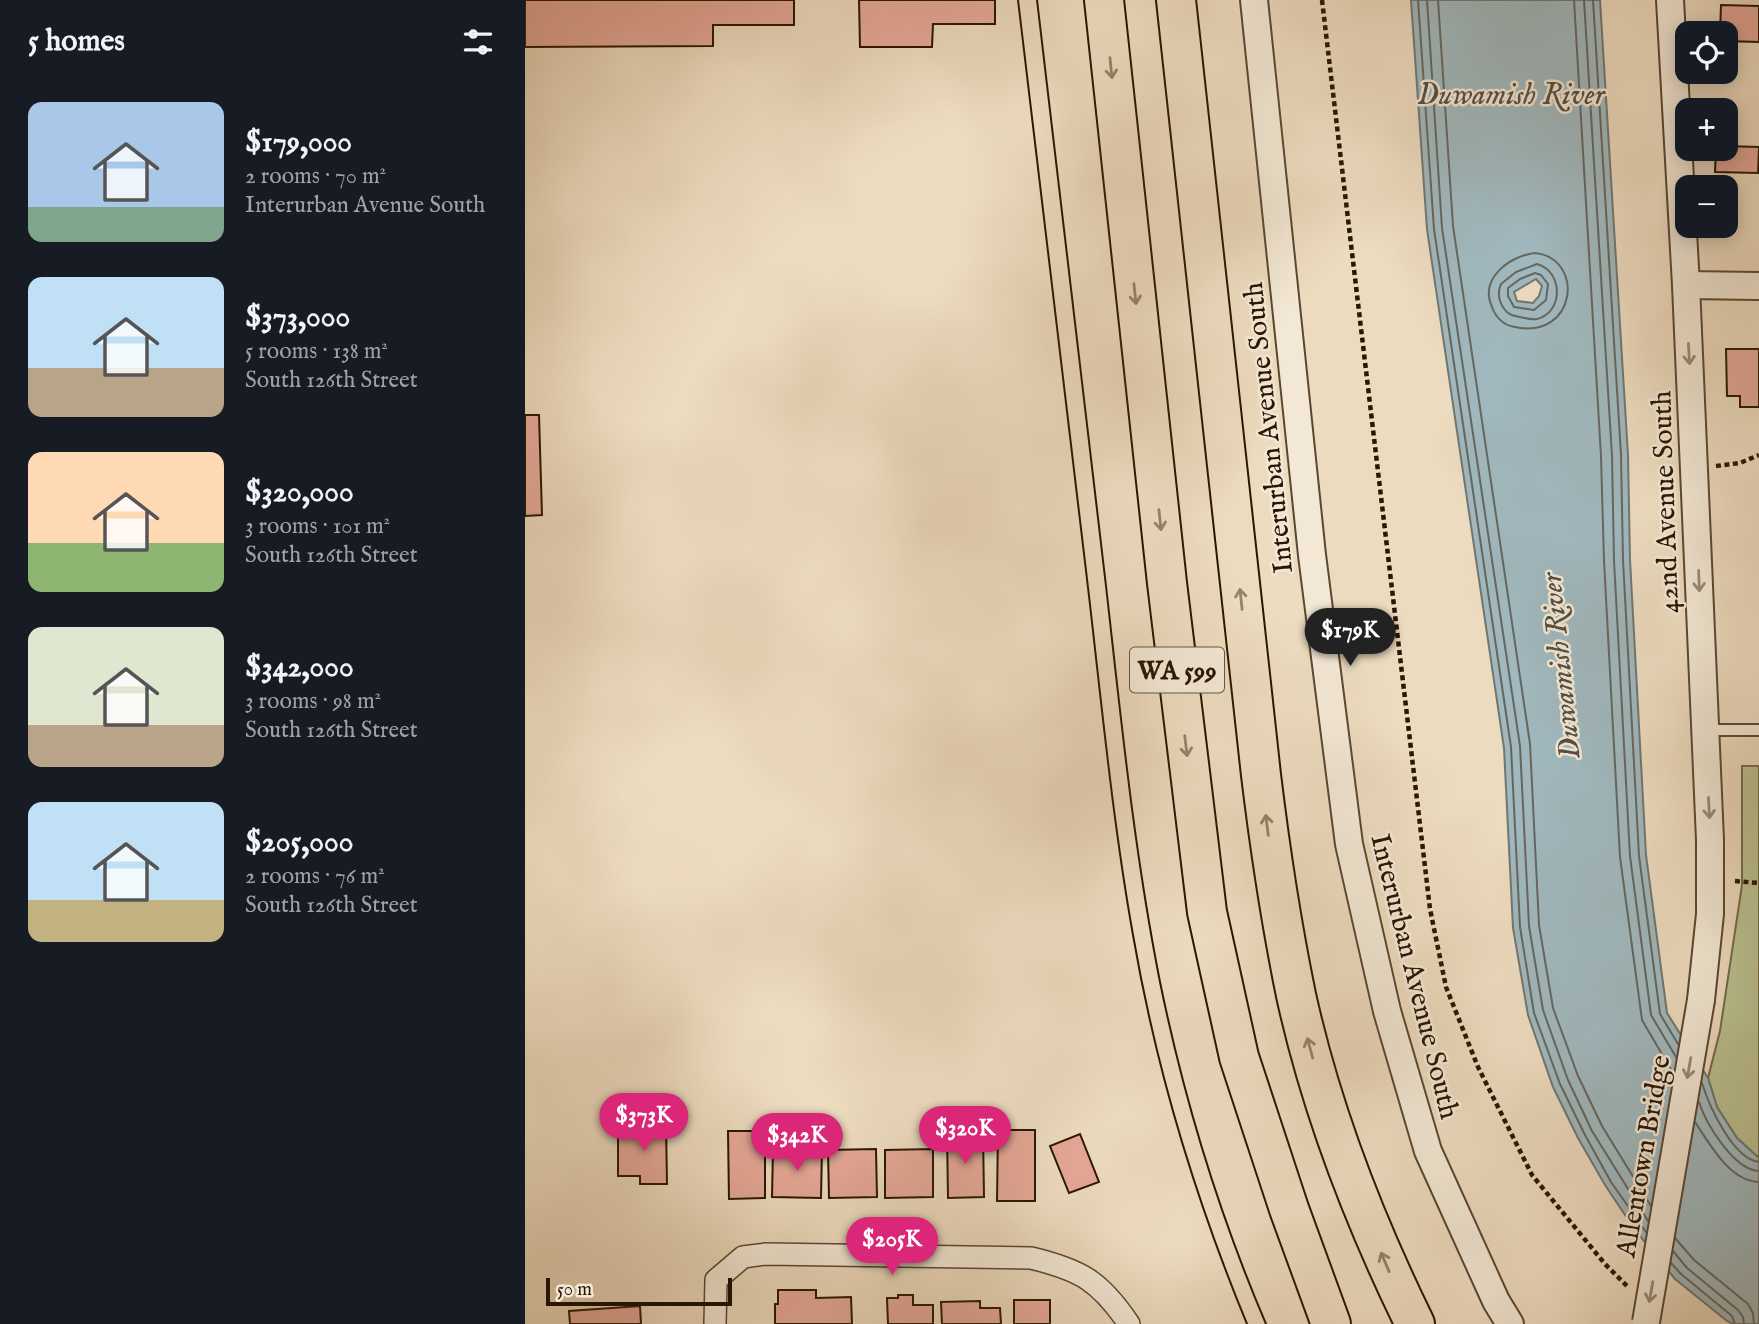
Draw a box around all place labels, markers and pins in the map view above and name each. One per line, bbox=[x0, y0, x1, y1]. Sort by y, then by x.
pin: $179K bbox=[1301, 608, 1399, 668]
pin: $373K bbox=[595, 1094, 693, 1153]
pin: $320K bbox=[916, 1106, 1014, 1166]
pin: $342K bbox=[748, 1114, 846, 1173]
pin: $205K bbox=[843, 1218, 941, 1277]

